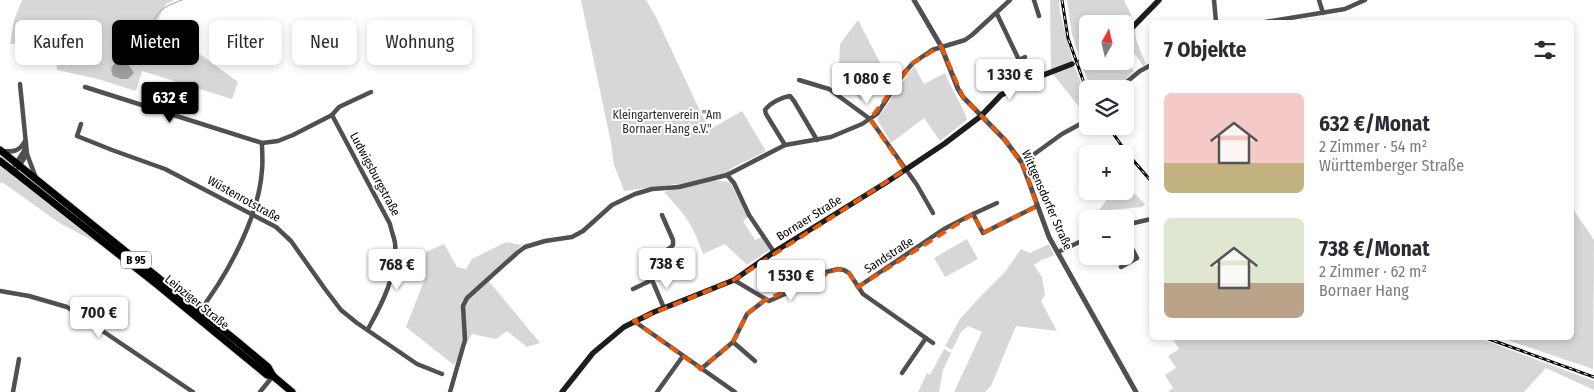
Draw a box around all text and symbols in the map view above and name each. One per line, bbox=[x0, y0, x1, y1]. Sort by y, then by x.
north arrow bbox=[1079, 15, 1134, 70]
map controls bbox=[1079, 15, 1134, 265]
chip: Kaufen bbox=[15, 20, 102, 65]
chip: Mieten bbox=[112, 20, 199, 65]
chip: Filter bbox=[209, 20, 282, 65]
chip: Neu bbox=[292, 20, 357, 65]
chip: Wohnung bbox=[367, 20, 472, 65]
icon: filters bbox=[1531, 36, 1559, 64]
text: 7 Objekte bbox=[1164, 37, 1246, 63]
pin: 1 330 € bbox=[964, 58, 1056, 101]
pin: 1 080 € bbox=[821, 62, 913, 105]
text: 1 330 € bbox=[987, 65, 1033, 84]
text: 1 080 € bbox=[843, 69, 891, 88]
button: layers bbox=[1079, 80, 1134, 135]
pin: 632 € bbox=[135, 82, 205, 124]
text: 632 € bbox=[153, 88, 188, 107]
park label: Kleingartenverein "Am Bornaer Hang e.V." bbox=[612, 108, 722, 136]
text: 632 €/Monat bbox=[1319, 111, 1430, 137]
icon: home bbox=[1204, 113, 1264, 173]
street label: Ludwigsburgstraße bbox=[347, 130, 403, 218]
text: 2 Zimmer · 54 m² bbox=[1319, 137, 1427, 156]
button: + bbox=[1079, 145, 1134, 200]
street label: Wittgensdorfer Straße bbox=[1019, 148, 1075, 252]
text: Württemberger Straße bbox=[1319, 156, 1464, 175]
street label: Wüstenrotstraße bbox=[205, 173, 283, 225]
street label: Bornaer Straße bbox=[774, 192, 844, 244]
button: − bbox=[1079, 210, 1134, 265]
street label: Sandstraße bbox=[862, 234, 916, 276]
text: 738 €/Monat bbox=[1319, 236, 1430, 262]
icon: home bbox=[1204, 238, 1264, 298]
pin: 768 € bbox=[362, 248, 432, 291]
pin: 738 € bbox=[632, 248, 702, 290]
road number: B 95 bbox=[121, 252, 151, 268]
text: 738 € bbox=[650, 254, 684, 273]
text: 768 € bbox=[379, 255, 415, 274]
pin: 1 530 € bbox=[745, 260, 837, 302]
text: 2 Zimmer · 62 m² bbox=[1319, 262, 1427, 281]
text: 1 530 € bbox=[768, 266, 814, 285]
street label: Leipziger Straße bbox=[162, 272, 232, 332]
text: Bornaer Hang bbox=[1319, 281, 1409, 300]
pin: 700 € bbox=[64, 296, 134, 339]
text: 700 € bbox=[81, 303, 117, 322]

